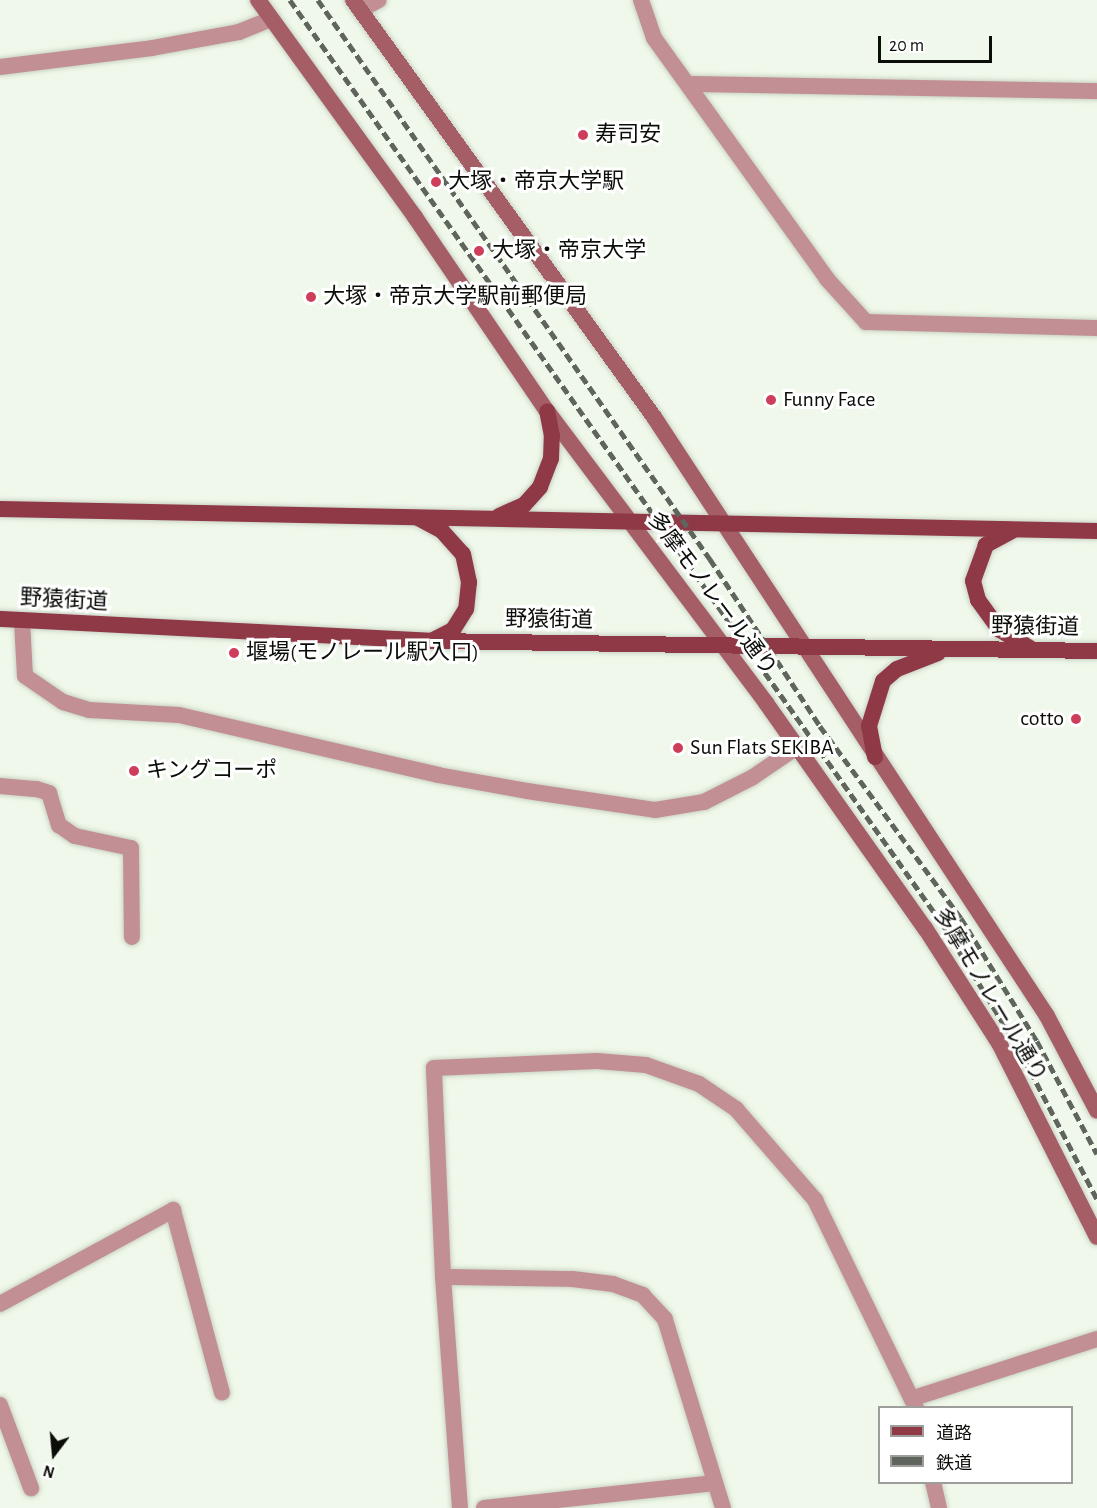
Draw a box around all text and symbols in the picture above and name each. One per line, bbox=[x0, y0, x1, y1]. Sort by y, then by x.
scale bar bbox=[881, 24, 995, 62]
text: 20 m bbox=[889, 37, 924, 55]
place label: 寿司安 bbox=[595, 122, 661, 148]
marker: 寿司安 bbox=[576, 128, 590, 142]
place label: 大塚・帝京大学駅 bbox=[448, 169, 624, 195]
marker: 大塚・帝京大学駅 bbox=[429, 175, 443, 189]
place label: 大塚・帝京大学 bbox=[492, 238, 646, 264]
marker: 大塚・帝京大学 bbox=[470, 242, 488, 260]
place label: 大塚・帝京大学駅前郵便局 bbox=[323, 284, 587, 310]
marker: 大塚・帝京大学駅前郵便局 bbox=[304, 290, 318, 304]
place label: Funny Face bbox=[783, 387, 875, 413]
marker: Funny Face bbox=[764, 393, 778, 407]
street label: 多摩モノレール通り bbox=[642, 507, 782, 681]
street label: 野猿街道 bbox=[19, 585, 109, 615]
street label: 野猿街道 bbox=[505, 606, 593, 634]
street label: 野猿街道 bbox=[991, 613, 1079, 641]
place label: 堰場(モノレール駅入口) bbox=[246, 640, 479, 666]
marker: 堰場(モノレール駅入口) bbox=[227, 646, 241, 660]
place label: cotto bbox=[1020, 706, 1064, 732]
marker: cotto bbox=[1069, 712, 1083, 726]
place label: Sun Flats SEKIBA bbox=[690, 735, 834, 761]
marker: Sun Flats SEKIBA bbox=[671, 741, 685, 755]
place label: キングコーポ bbox=[146, 758, 278, 784]
marker: キングコーポ bbox=[127, 764, 141, 778]
street label: 多摩モノレール通り bbox=[928, 903, 1052, 1087]
legend bbox=[878, 1406, 1073, 1484]
north arrow bbox=[24, 1424, 84, 1484]
text: 道路 bbox=[936, 1425, 972, 1443]
text: 鉄道 bbox=[936, 1455, 972, 1473]
text: N bbox=[41, 1462, 57, 1481]

